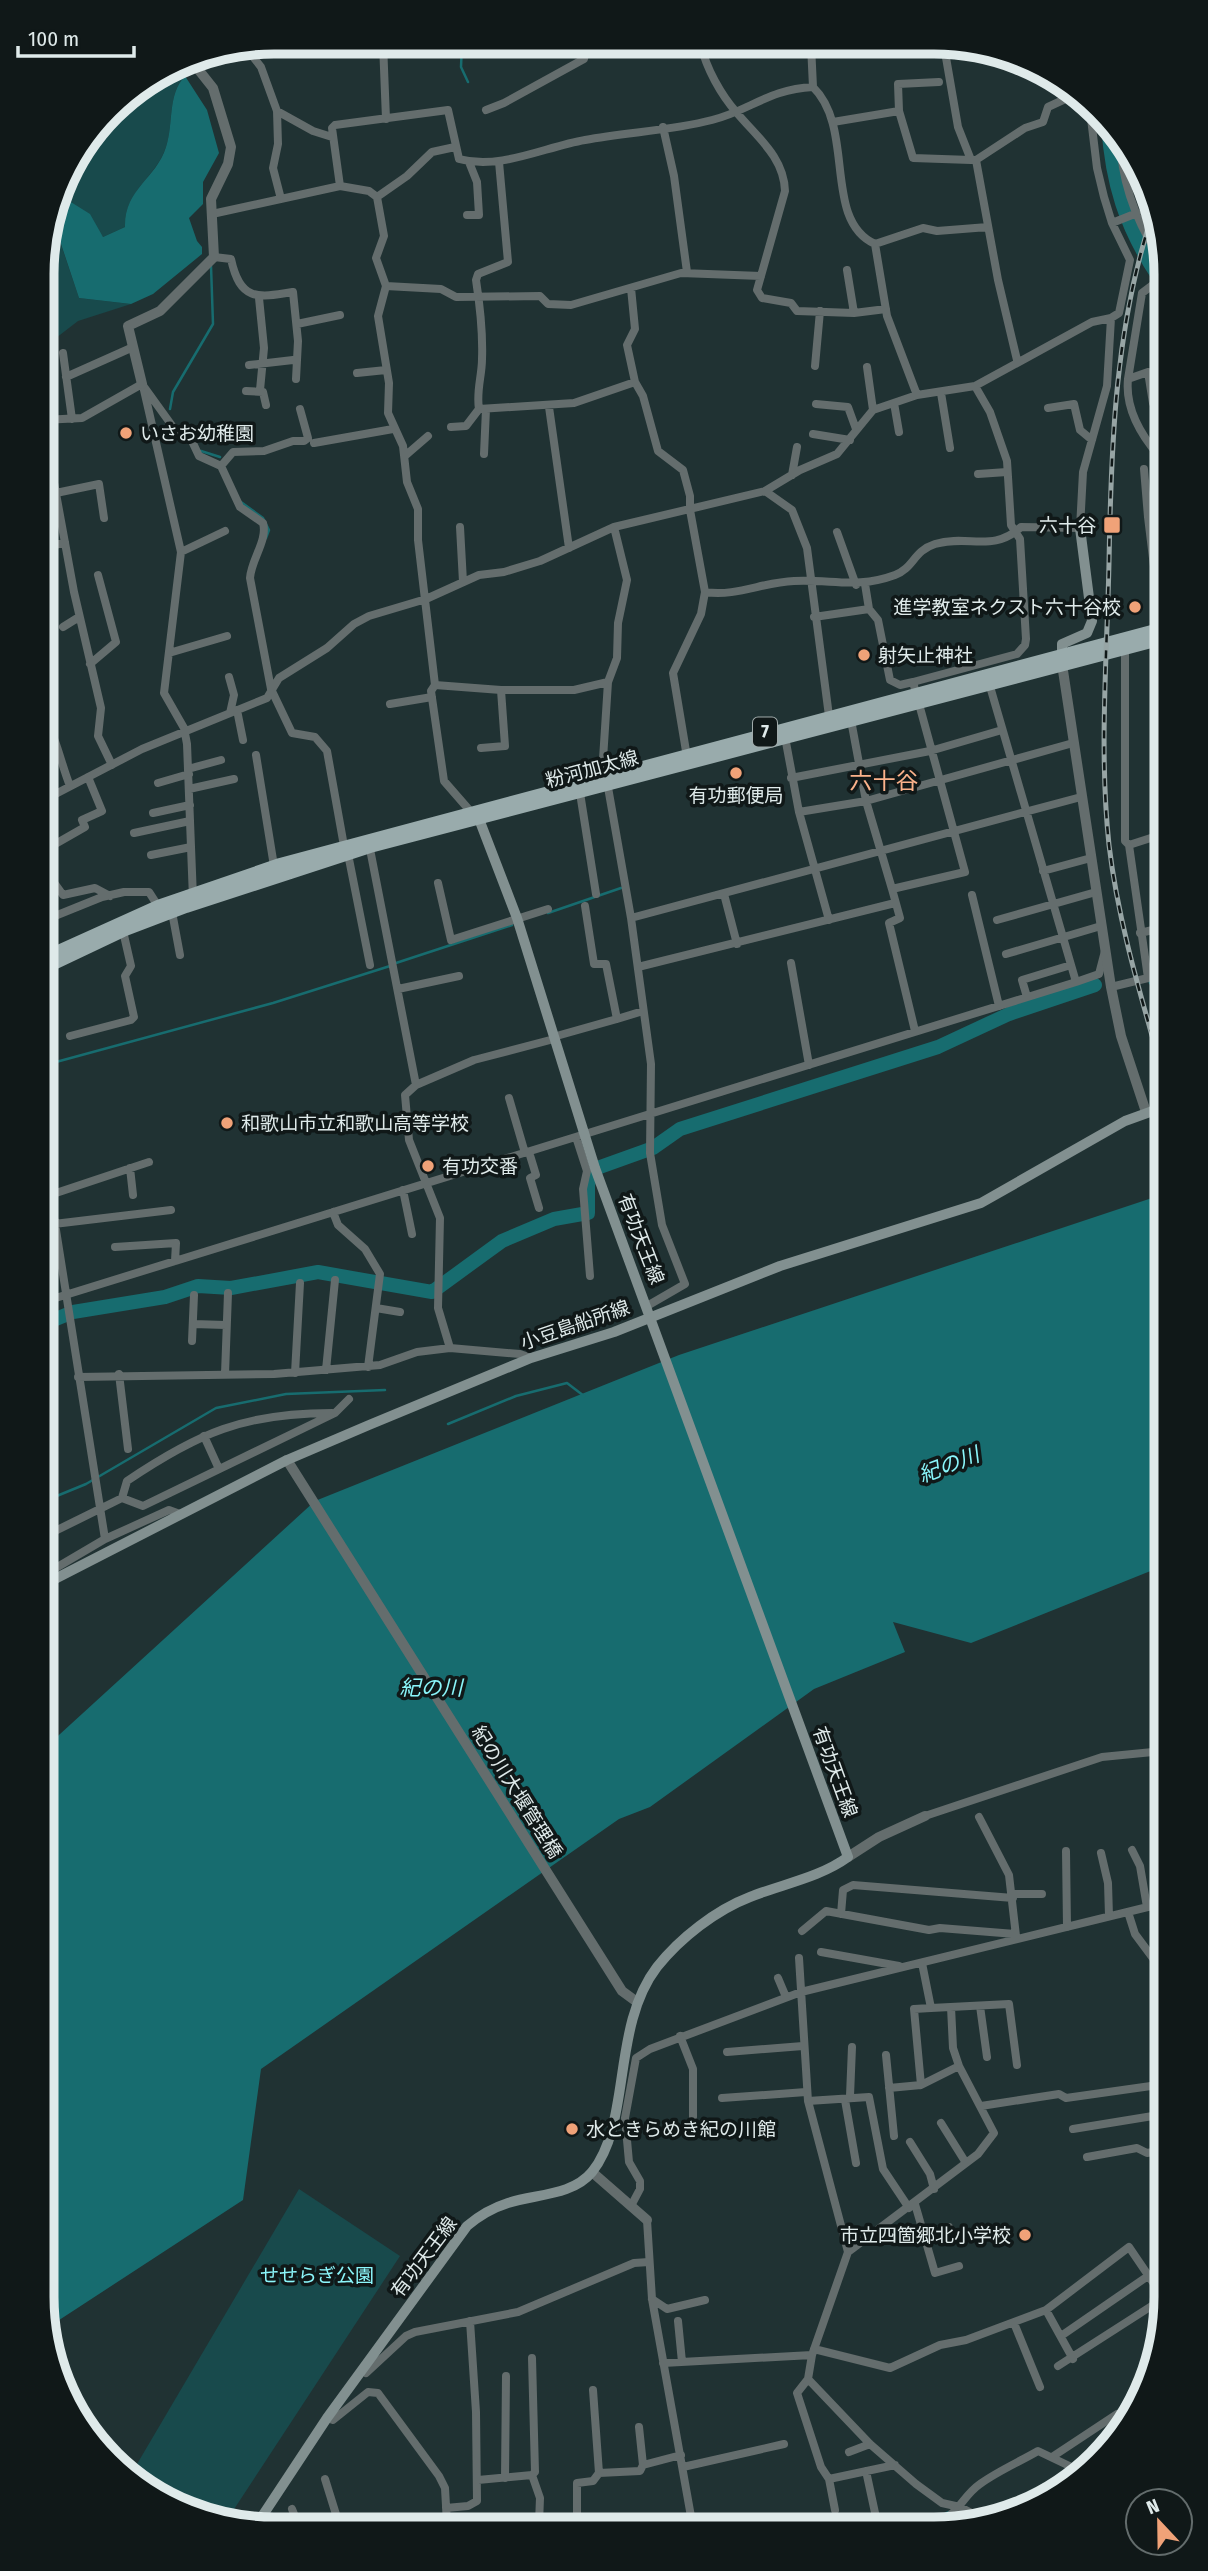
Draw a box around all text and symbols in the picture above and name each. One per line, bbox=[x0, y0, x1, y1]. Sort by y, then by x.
scale bar bbox=[18, 14, 133, 58]
text: 100 m bbox=[28, 26, 79, 52]
place label: いさお幼稚園 bbox=[140, 422, 254, 445]
marker: いさお幼稚園 bbox=[118, 425, 134, 441]
place label: 六十谷 bbox=[1039, 514, 1096, 537]
marker: 六十谷 bbox=[1102, 515, 1122, 535]
place label: 進学教室ネクスト六十谷校 bbox=[894, 596, 1121, 619]
marker: 進学教室ネクスト六十谷校 bbox=[1127, 599, 1143, 615]
place label: 射矢止神社 bbox=[878, 644, 973, 667]
marker: 射矢止神社 bbox=[856, 647, 872, 663]
road number: 7 bbox=[753, 718, 777, 746]
street label: 粉河加太線 bbox=[543, 746, 641, 792]
marker: 有功郵便局 bbox=[728, 765, 744, 781]
district label: 六十谷 bbox=[850, 767, 919, 795]
place label: 有功郵便局 bbox=[688, 784, 784, 807]
place label: 和歌山市立和歌山高等学校 bbox=[241, 1112, 469, 1135]
marker: 和歌山市立和歌山高等学校 bbox=[219, 1115, 235, 1131]
place label: 有功交番 bbox=[442, 1155, 518, 1178]
marker: 有功交番 bbox=[420, 1158, 436, 1174]
street label: 有功天王線 bbox=[613, 1191, 669, 1287]
street label: 小豆島船所線 bbox=[517, 1296, 633, 1354]
water label: 紀の川 bbox=[915, 1441, 985, 1488]
water label: 紀の川 bbox=[400, 1675, 464, 1701]
street label: 紀の川大堰管理橋 bbox=[467, 1721, 567, 1863]
street label: 有功天王線 bbox=[808, 1723, 862, 1821]
place label: 水ときらめき紀の川館 bbox=[586, 2118, 776, 2141]
marker: 水ときらめき紀の川館 bbox=[564, 2121, 580, 2137]
street label: 有功天王線 bbox=[386, 2212, 462, 2302]
place label: 市立四箇郷北小学校 bbox=[840, 2224, 1011, 2247]
marker: 市立四箇郷北小学校 bbox=[1017, 2227, 1033, 2243]
park label: せせらぎ公園 bbox=[260, 2264, 374, 2287]
north arrow bbox=[1124, 2487, 1194, 2557]
text: N bbox=[1143, 2494, 1162, 2519]

